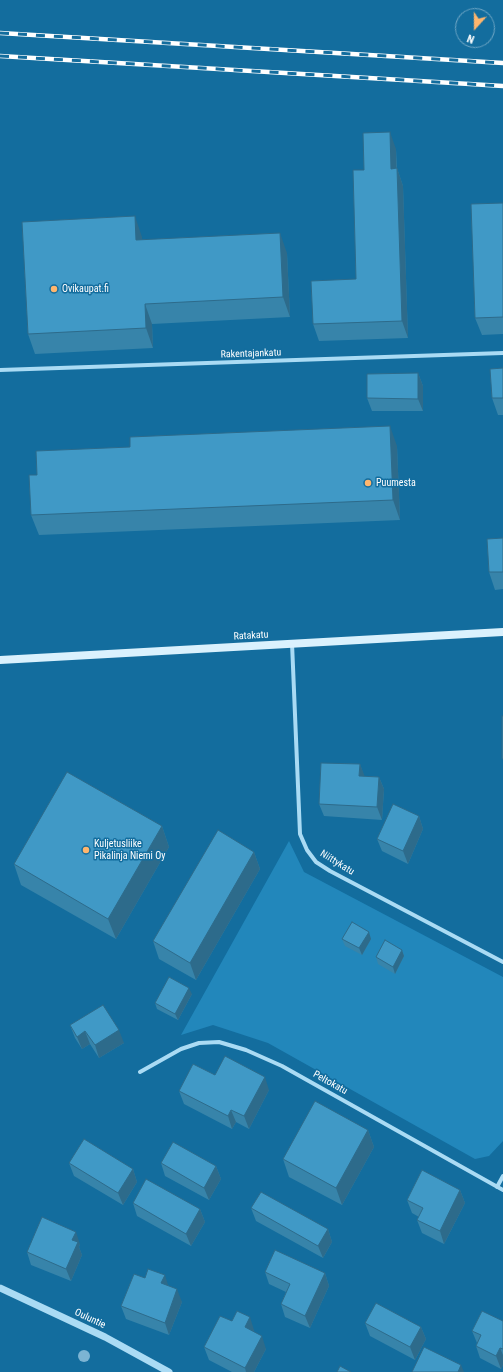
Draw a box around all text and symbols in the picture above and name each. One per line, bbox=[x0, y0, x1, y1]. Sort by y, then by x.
north arrow bbox=[455, 8, 495, 48]
text: N bbox=[465, 31, 476, 46]
place label: Ovikaupat.fi bbox=[62, 283, 109, 295]
marker: Ovikaupat.fi bbox=[49, 284, 59, 294]
street label: Rakentajankatu bbox=[220, 347, 282, 361]
place label: Puumesta bbox=[376, 477, 416, 489]
marker: Puumesta bbox=[363, 478, 373, 488]
street label: Ratakatu bbox=[233, 629, 269, 643]
place label: Kuljetusliike Pikalinja Niemi Oy bbox=[94, 838, 165, 862]
marker: Kuljetusliike Pikalinja Niemi Oy bbox=[81, 845, 91, 855]
street label: Niittykatu bbox=[318, 848, 356, 878]
street label: Peltokatu bbox=[311, 1069, 349, 1097]
street label: Ouluntie bbox=[73, 1307, 107, 1331]

